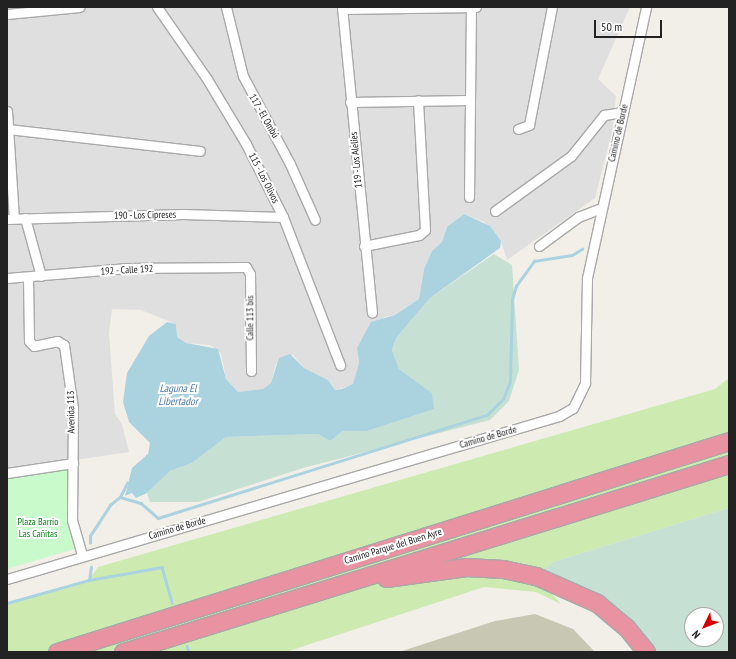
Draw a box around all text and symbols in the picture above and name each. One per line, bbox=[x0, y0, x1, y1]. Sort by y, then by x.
scale bar bbox=[596, 12, 664, 38]
text: 50 m bbox=[601, 19, 622, 34]
street label: 117 - El Ombú bbox=[246, 91, 282, 141]
street label: Camino de Borde bbox=[606, 103, 630, 163]
street label: 119 - Los Alelíes bbox=[348, 131, 364, 189]
street label: 115 - Los Olivos bbox=[246, 150, 282, 206]
street label: 190 - Los Cipreses bbox=[113, 208, 177, 222]
street label: 192 - Calle 192 bbox=[100, 263, 154, 277]
street label: Calle 113 bis bbox=[244, 296, 256, 340]
water label: Laguna El Libertador bbox=[158, 382, 198, 408]
street label: Avenida 113 bbox=[65, 390, 77, 434]
street label: Camino de Borde bbox=[458, 423, 518, 451]
street label: Camino de Borde bbox=[147, 514, 207, 542]
park label: Plaza Barrio Las Cañitas bbox=[17, 515, 59, 538]
street label: Camino Parque del Buen Ayre bbox=[343, 525, 443, 567]
north arrow bbox=[684, 607, 724, 647]
text: N bbox=[689, 628, 703, 641]

